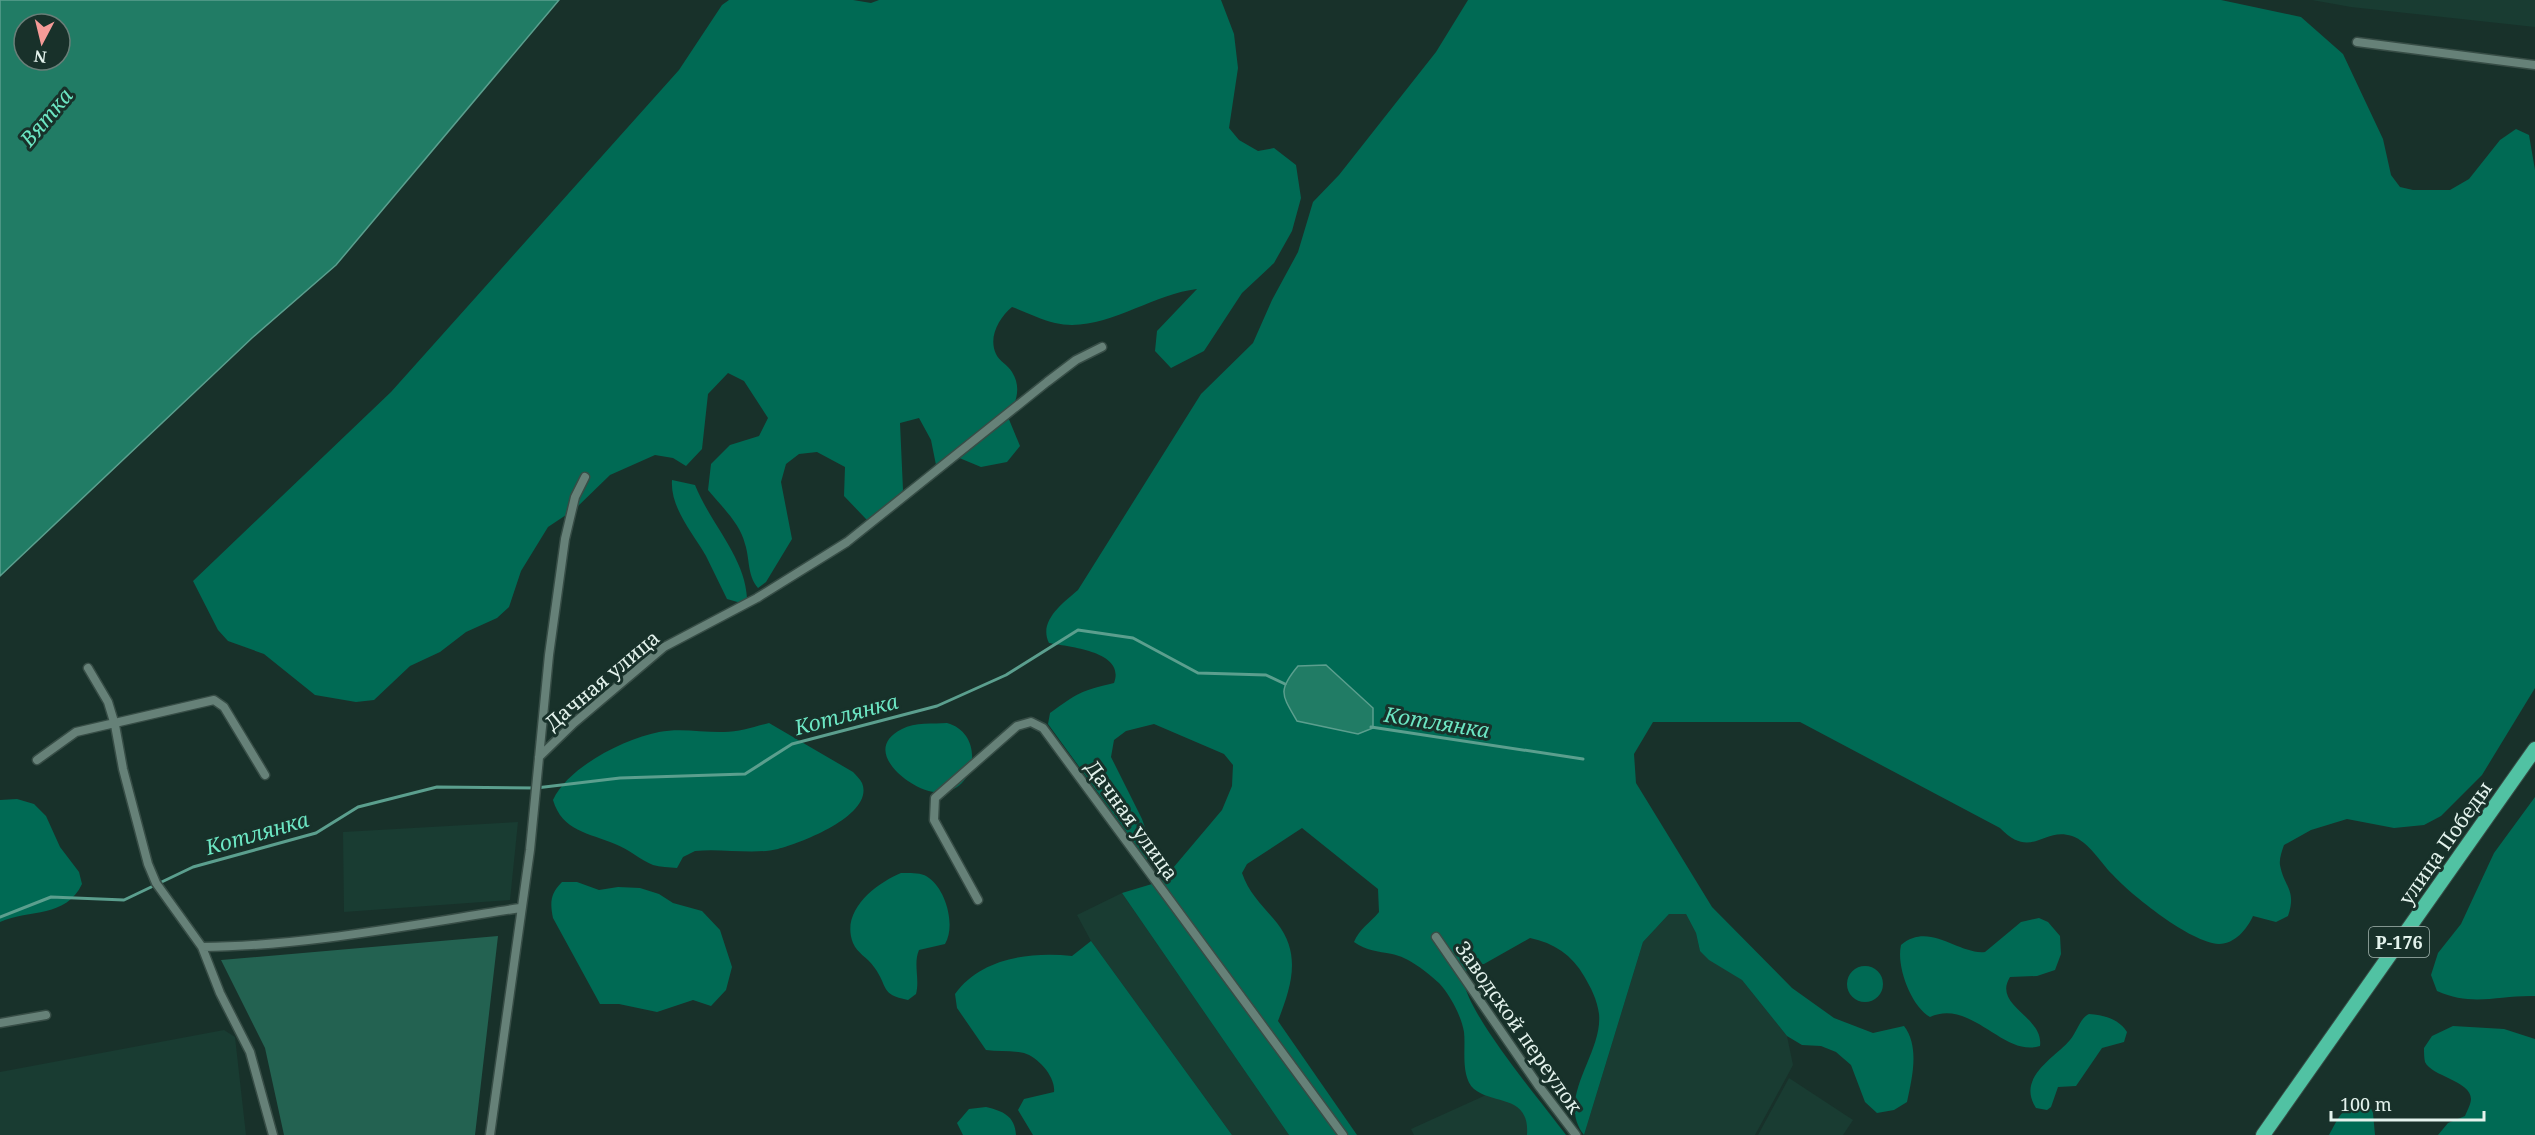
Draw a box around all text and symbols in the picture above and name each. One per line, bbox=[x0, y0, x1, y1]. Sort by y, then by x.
north arrow bbox=[12, 12, 72, 72]
text: N bbox=[32, 45, 48, 69]
water label: Вятка bbox=[13, 82, 79, 153]
street label: Дачная улица bbox=[539, 624, 665, 736]
water label: Котлянка bbox=[790, 687, 901, 742]
water label: Котлянка bbox=[1381, 700, 1492, 744]
street label: Дачная улица bbox=[1079, 755, 1185, 885]
street label: улица Победы bbox=[2392, 776, 2498, 910]
water label: Котлянка bbox=[201, 805, 312, 861]
road number: Р-176 bbox=[2369, 927, 2429, 957]
street label: Заводской переулок bbox=[1449, 935, 1589, 1119]
scale bar bbox=[2331, 1084, 2484, 1122]
text: 100 m bbox=[2340, 1092, 2392, 1116]

